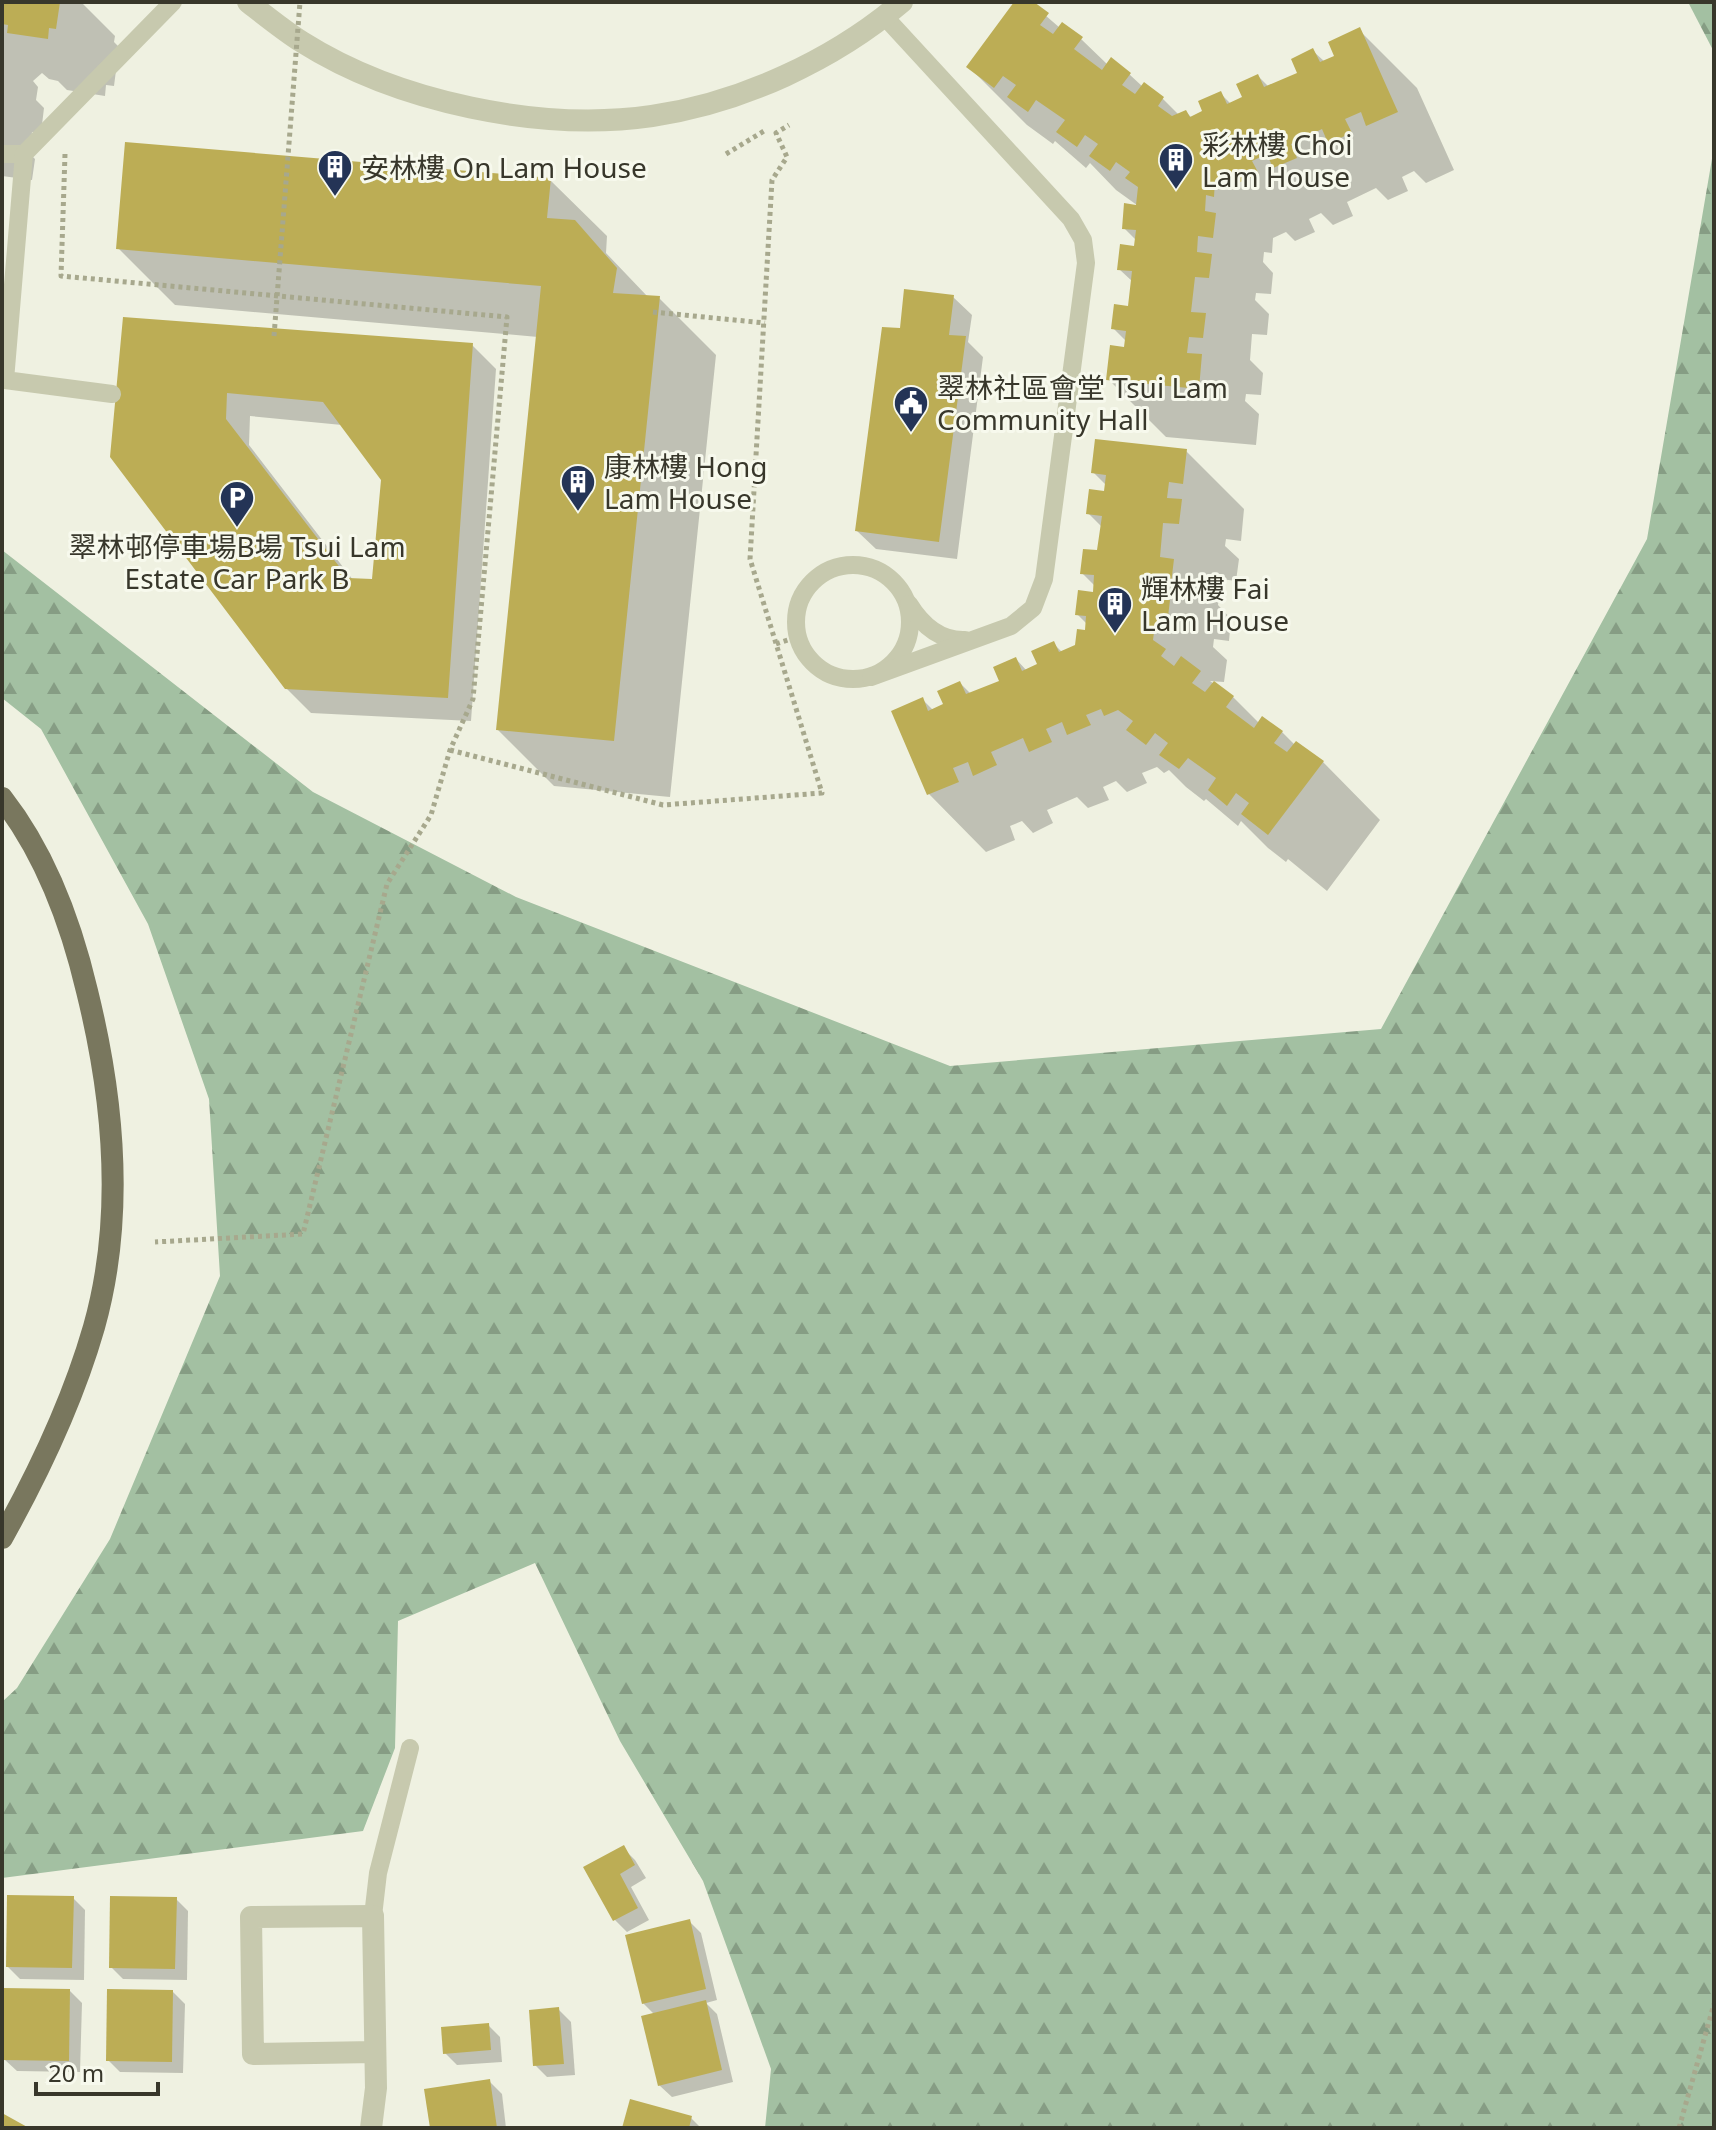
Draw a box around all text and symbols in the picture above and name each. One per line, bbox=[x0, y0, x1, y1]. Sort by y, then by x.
place label: 彩林樓 Choi Lam House bbox=[1202, 125, 1352, 195]
building icon: 彩林樓 Choi Lam House bbox=[1157, 141, 1195, 191]
building icon: 安林樓 On Lam House bbox=[316, 148, 354, 198]
place label: 安林樓 On Lam House bbox=[361, 148, 647, 186]
place label: 翠林社區會堂 Tsui Lam Community Hall bbox=[937, 368, 1228, 438]
public building icon: 翠林社區會堂 Tsui Lam Community Hall bbox=[892, 384, 930, 434]
place label: 康林樓 Hong Lam House bbox=[604, 447, 768, 517]
building icon: 康林樓 Hong Lam House bbox=[559, 463, 597, 513]
parking icon: 翠林邨停車場B場 Tsui Lam Estate Car Park B bbox=[218, 479, 256, 529]
place label: 翠林邨停車場B場 Tsui Lam Estate Car Park B bbox=[68, 527, 406, 597]
place label: 輝林樓 Fai Lam House bbox=[1141, 569, 1289, 639]
building icon: 輝林樓 Fai Lam House bbox=[1096, 585, 1134, 635]
scale bar bbox=[36, 2046, 158, 2096]
text: 20 m bbox=[48, 2056, 104, 2089]

